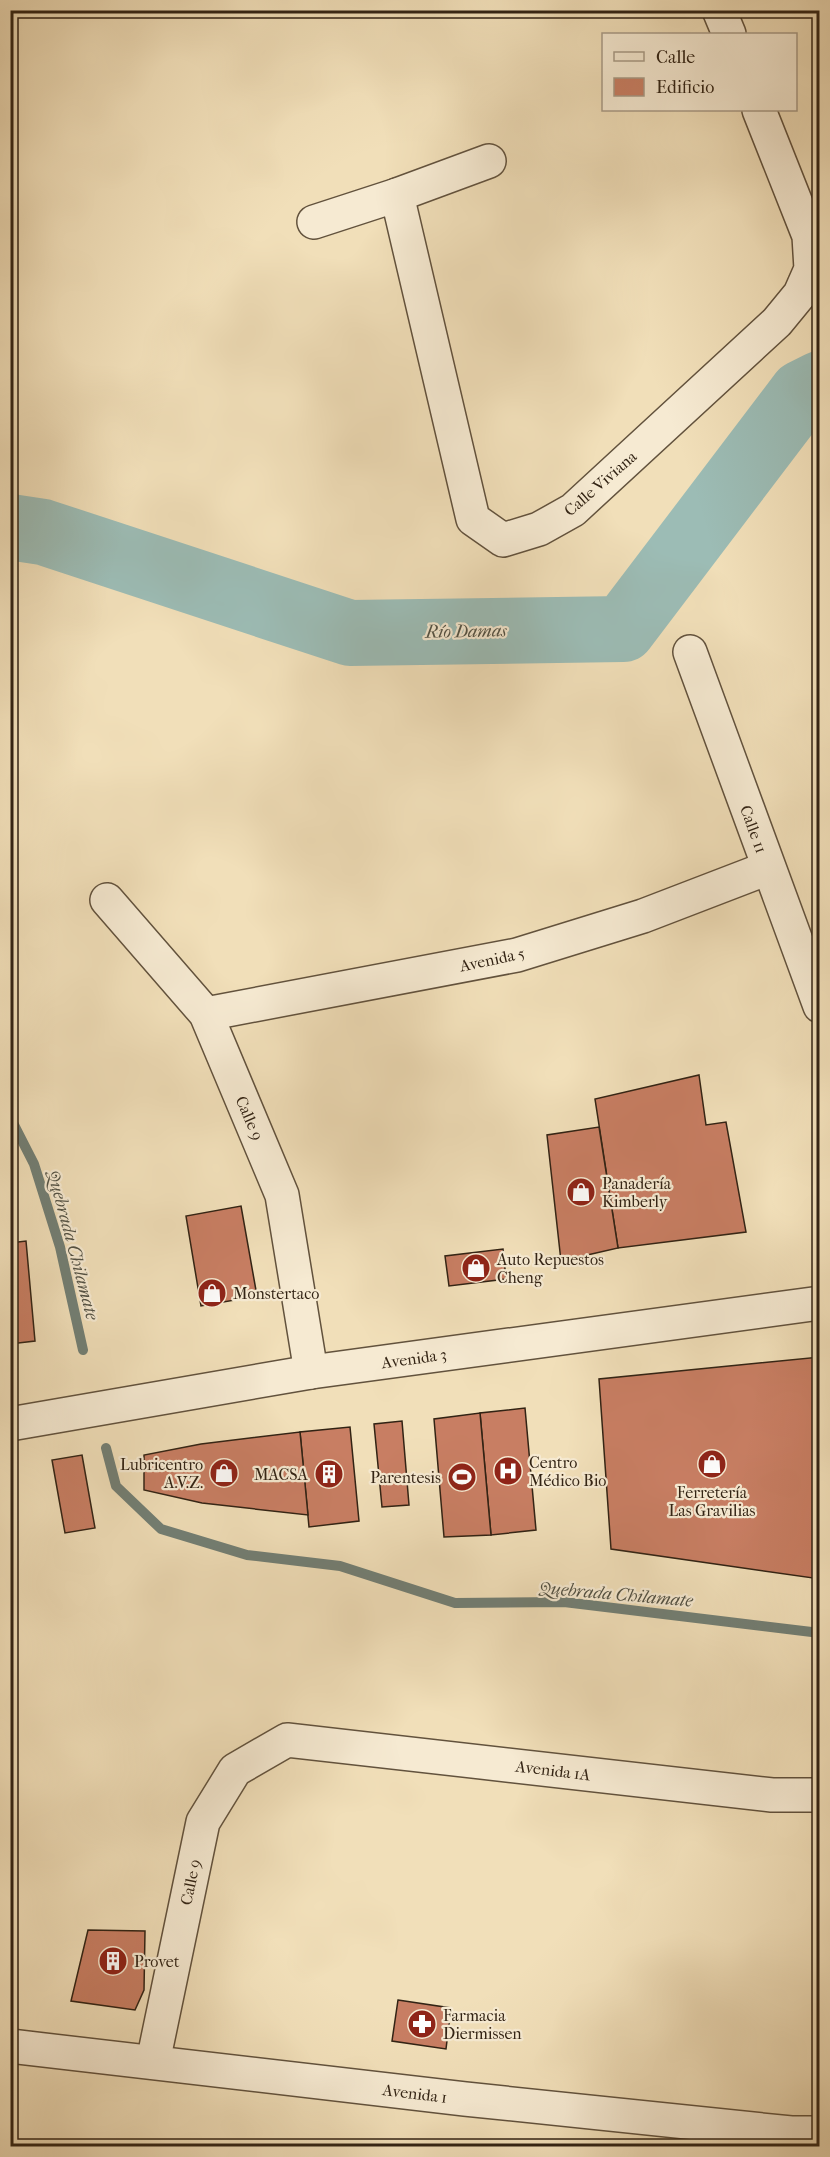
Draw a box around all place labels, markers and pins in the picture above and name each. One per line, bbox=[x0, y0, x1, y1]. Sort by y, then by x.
place label: Panadería Kimberly bbox=[602, 1174, 672, 1211]
shop icon: Panadería Kimberly bbox=[565, 1176, 597, 1208]
place label: Auto Repuestos Cheng bbox=[496, 1250, 604, 1287]
shop icon: Auto Repuestos Cheng bbox=[460, 1252, 492, 1284]
shop icon: Monstertaco bbox=[196, 1277, 228, 1309]
place label: Monstertaco bbox=[233, 1284, 319, 1303]
shop icon: Ferretería Las Gravilias bbox=[696, 1448, 728, 1480]
place label: Centro Médico Bio bbox=[529, 1453, 606, 1490]
place label: Lubricentro A.V.Z. bbox=[120, 1455, 203, 1492]
hospital icon: Centro Médico Bio bbox=[492, 1455, 524, 1487]
shop icon: Lubricentro A.V.Z. bbox=[208, 1457, 240, 1489]
building icon: MACSA bbox=[313, 1458, 345, 1490]
sports icon: Parentesis bbox=[446, 1461, 478, 1493]
place label: MACSA bbox=[254, 1465, 309, 1484]
place label: Parentesis bbox=[370, 1468, 441, 1487]
place label: Ferretería Las Gravilias bbox=[669, 1483, 756, 1520]
building icon: Provet bbox=[97, 1945, 129, 1977]
place label: Provet bbox=[134, 1952, 180, 1971]
place label: Farmacia Diermissen bbox=[443, 2006, 522, 2043]
pharmacy icon: Farmacia Diermissen bbox=[406, 2008, 438, 2040]

